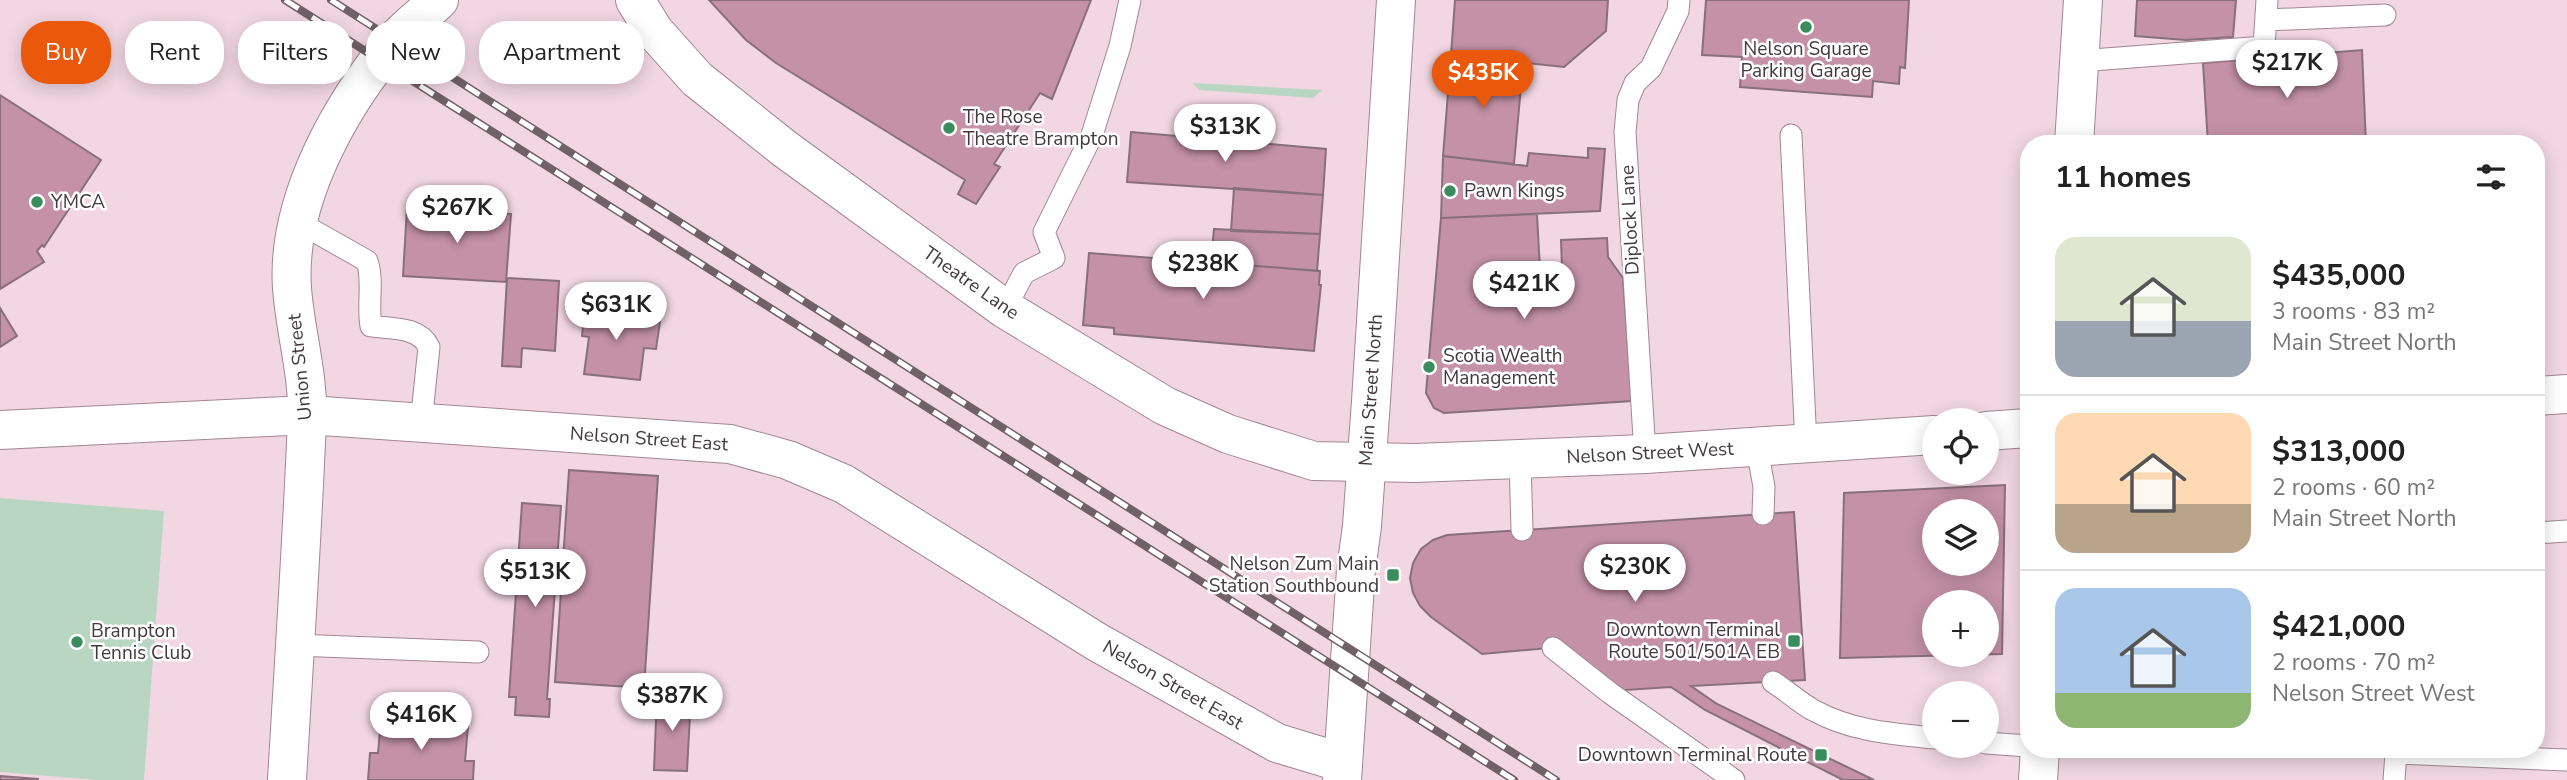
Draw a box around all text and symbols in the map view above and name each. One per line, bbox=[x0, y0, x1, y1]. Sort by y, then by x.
marker: Nelson Square Parking Garage bbox=[1798, 19, 1814, 35]
chip: Buy bbox=[21, 21, 111, 84]
chip: Rent bbox=[125, 21, 224, 84]
chip: Filters bbox=[238, 21, 352, 84]
chip: New bbox=[366, 21, 465, 84]
chip: Apartment bbox=[479, 21, 644, 84]
place label: Nelson Square Parking Garage bbox=[1740, 36, 1872, 84]
pin: $217K bbox=[2238, 41, 2336, 100]
text: $217K bbox=[2252, 47, 2322, 78]
pin: $435K bbox=[1434, 50, 1532, 110]
text: $435K bbox=[1448, 57, 1518, 88]
place label: The Rose Theatre Brampton bbox=[963, 104, 1119, 152]
pin: $313K bbox=[1176, 104, 1274, 164]
text: $313K bbox=[1190, 111, 1260, 142]
marker: The Rose Theatre Brampton bbox=[941, 120, 957, 136]
text: 11 homes bbox=[2055, 157, 2191, 198]
icon: filters bbox=[2472, 158, 2510, 196]
street label: Diplock Lane bbox=[1614, 164, 1646, 276]
place label: Pawn Kings bbox=[1464, 178, 1565, 204]
marker: Pawn Kings bbox=[1442, 183, 1458, 199]
pin: $267K bbox=[408, 186, 506, 245]
place label: YMCA bbox=[50, 189, 105, 215]
text: $267K bbox=[422, 192, 492, 223]
marker: YMCA bbox=[29, 194, 45, 210]
street label: Theatre Lane bbox=[918, 240, 1024, 326]
pin: $238K bbox=[1154, 242, 1252, 301]
text: $238K bbox=[1168, 248, 1238, 279]
text: $435,000 bbox=[2272, 255, 2405, 296]
pin: $421K bbox=[1475, 262, 1573, 321]
icon: home bbox=[2111, 265, 2195, 349]
text: $421K bbox=[1489, 268, 1559, 299]
pin: $631K bbox=[567, 282, 665, 342]
text: $631K bbox=[581, 289, 651, 320]
text: 3 rooms · 83 m² bbox=[2272, 296, 2435, 327]
street label: Union Street bbox=[281, 312, 319, 422]
street label: Main Street North bbox=[1353, 313, 1389, 467]
text: Main Street North bbox=[2272, 327, 2457, 358]
place label: Scotia Wealth Management bbox=[1443, 343, 1563, 391]
marker: Scotia Wealth Management bbox=[1421, 359, 1437, 375]
map controls bbox=[1922, 408, 1999, 758]
button: locate bbox=[1922, 408, 1999, 485]
street label: Nelson Street East bbox=[569, 421, 729, 458]
text: $313,000 bbox=[2272, 431, 2405, 472]
street label: Nelson Street West bbox=[1566, 436, 1735, 470]
icon: home bbox=[2111, 441, 2195, 525]
text: 2 rooms · 60 m² bbox=[2272, 472, 2435, 503]
button: layers bbox=[1922, 499, 1999, 576]
text: Main Street North bbox=[2272, 503, 2457, 534]
pin: $230K bbox=[1586, 544, 1684, 604]
pin: $513K bbox=[486, 550, 584, 609]
place label: Nelson Zum Main Station Southbound bbox=[1209, 551, 1379, 599]
text: $230K bbox=[1600, 551, 1670, 582]
text: $513K bbox=[500, 556, 570, 587]
marker: Nelson Zum Main Station Southbound bbox=[1385, 567, 1401, 583]
button: + bbox=[1922, 590, 1999, 667]
text: $421,000 bbox=[2272, 606, 2405, 647]
icon: home bbox=[2111, 616, 2195, 700]
place label: Downtown Terminal Route 501/501A EB bbox=[1606, 617, 1780, 665]
place label: Brampton Tennis Club bbox=[91, 618, 191, 666]
marker: Downtown Terminal Route 501/501A EB bbox=[1786, 633, 1802, 649]
marker: Brampton Tennis Club bbox=[69, 634, 85, 650]
street label: Nelson Street East bbox=[1098, 634, 1248, 736]
text: 2 rooms · 70 m² bbox=[2272, 647, 2435, 678]
pin: $387K bbox=[623, 674, 721, 733]
text: Nelson Street West bbox=[2272, 678, 2475, 709]
text: $387K bbox=[637, 680, 707, 711]
button: − bbox=[1922, 681, 1999, 758]
pin: $416K bbox=[372, 692, 470, 752]
text: $416K bbox=[386, 699, 456, 730]
place label: Downtown Terminal Route bbox=[1578, 742, 1807, 768]
marker: Downtown Terminal Route bbox=[1813, 747, 1829, 763]

